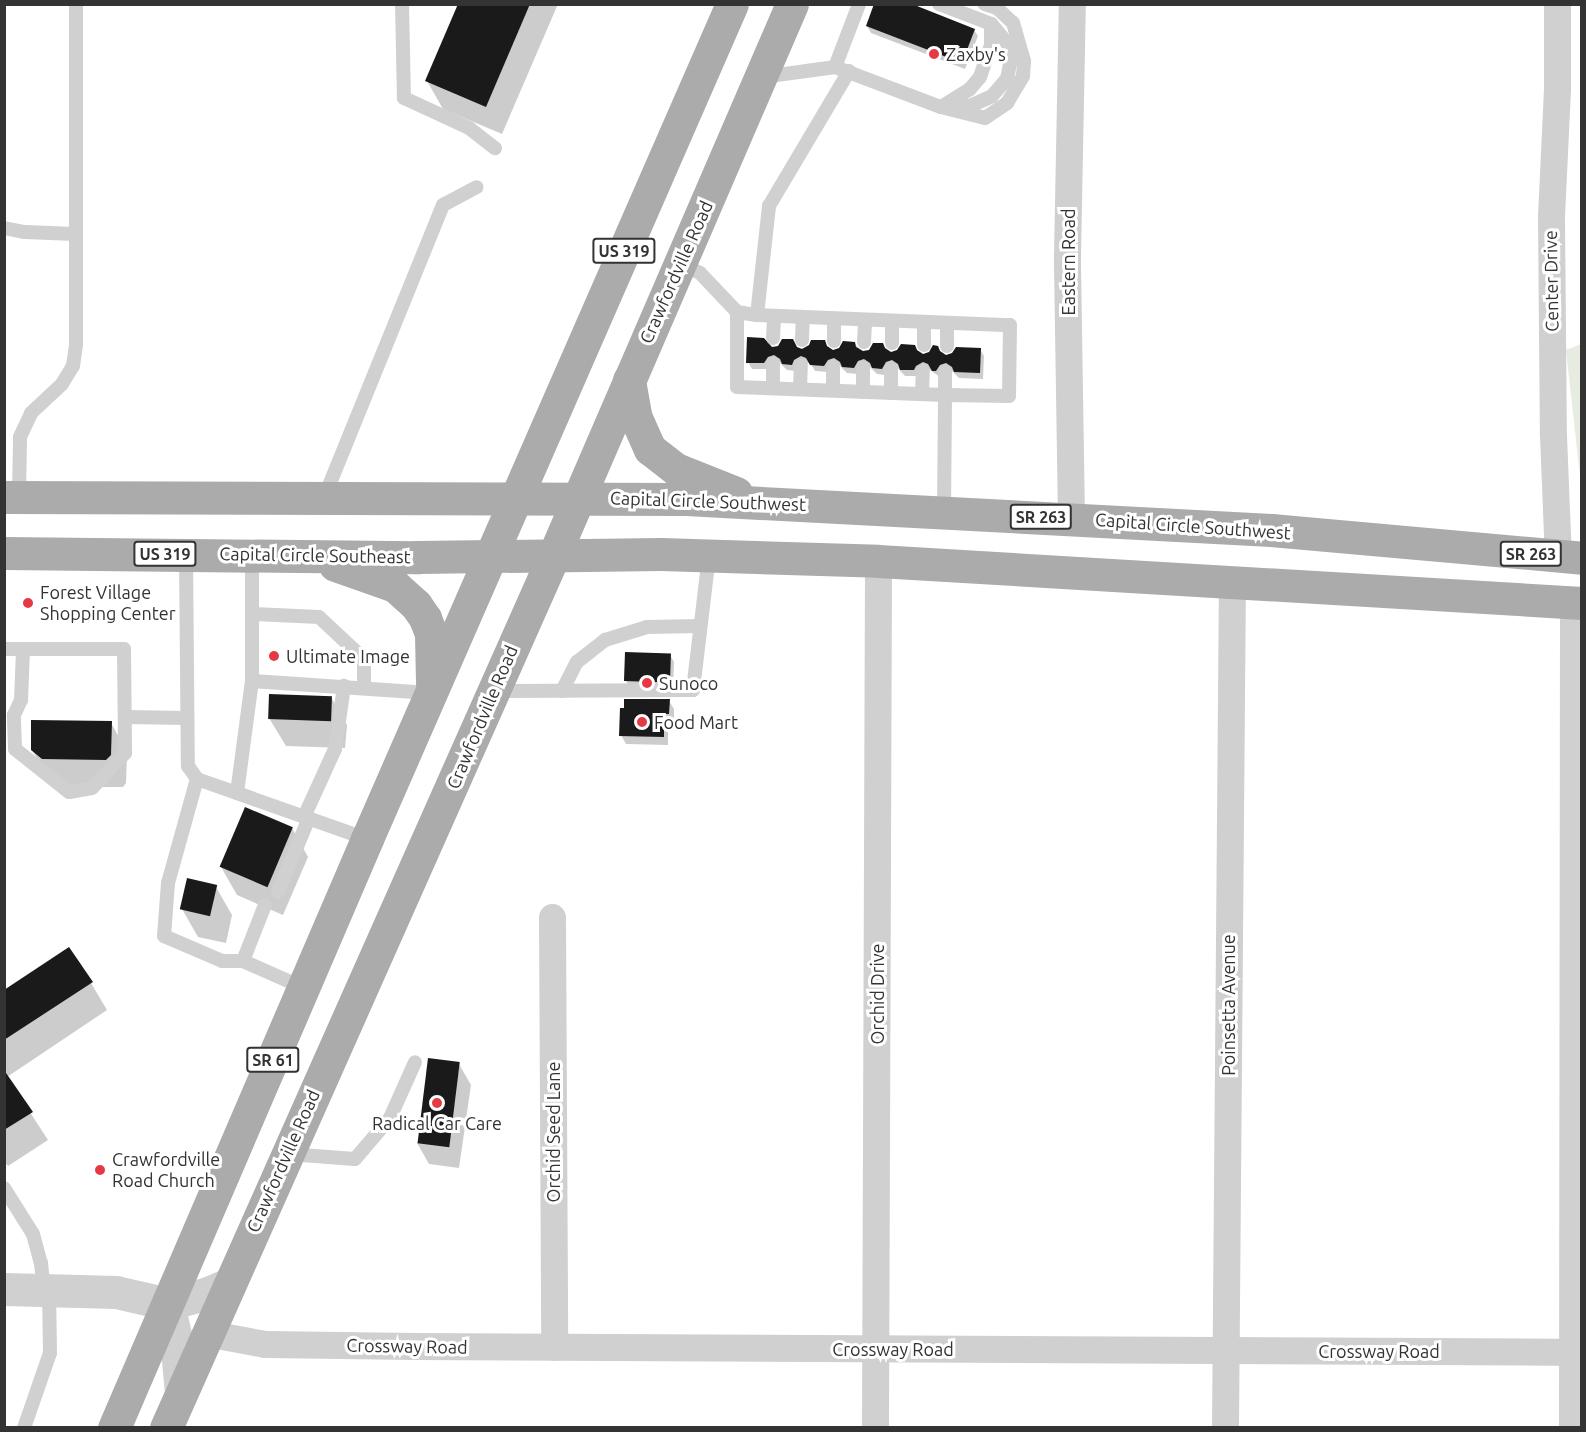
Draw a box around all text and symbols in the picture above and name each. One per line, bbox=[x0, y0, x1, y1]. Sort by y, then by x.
place label: Zaxby's bbox=[946, 43, 1006, 65]
marker: Zaxby's bbox=[927, 47, 941, 61]
street label: Crawfordville Road bbox=[635, 197, 717, 347]
street label: Eastern Road bbox=[1057, 209, 1079, 315]
street label: Center Drive bbox=[1539, 230, 1563, 332]
road number: US 319 bbox=[591, 238, 657, 264]
street label: Capital Circle Southwest bbox=[610, 487, 806, 515]
road number: SR 263 bbox=[1010, 504, 1072, 530]
street label: Capital Circle Southwest bbox=[1094, 508, 1292, 544]
road number: US 319 bbox=[132, 541, 198, 567]
road number: SR 263 bbox=[1500, 541, 1562, 567]
street label: Capital Circle Southeast bbox=[219, 543, 411, 567]
place label: Forest Village Shopping Center bbox=[40, 582, 175, 624]
marker: Forest Village Shopping Center bbox=[21, 596, 35, 610]
street label: Crawfordville Road bbox=[442, 642, 522, 792]
place label: Ultimate Image bbox=[286, 645, 410, 667]
marker: Ultimate Image bbox=[267, 649, 281, 663]
place label: Sunoco bbox=[659, 672, 718, 694]
marker: Sunoco bbox=[640, 676, 654, 690]
place label: Food Mart bbox=[654, 711, 738, 733]
marker: Food Mart bbox=[635, 715, 649, 729]
street label: Poinsetta Avenue bbox=[1217, 934, 1239, 1076]
street label: Orchid Drive bbox=[866, 944, 888, 1044]
road number: SR 61 bbox=[246, 1047, 300, 1073]
street label: Orchid Seed Lane bbox=[542, 1061, 564, 1203]
street label: Crawfordville Road bbox=[242, 1086, 324, 1236]
marker: Radical Car Care bbox=[430, 1096, 444, 1110]
place label: Radical Car Care bbox=[372, 1112, 502, 1134]
place label: Crawfordville Road Church bbox=[112, 1149, 220, 1192]
marker: Crawfordville Road Church bbox=[93, 1163, 107, 1177]
street label: Crossway Road bbox=[346, 1334, 468, 1358]
street label: Crossway Road bbox=[832, 1338, 954, 1360]
street label: Crossway Road bbox=[1318, 1340, 1440, 1362]

